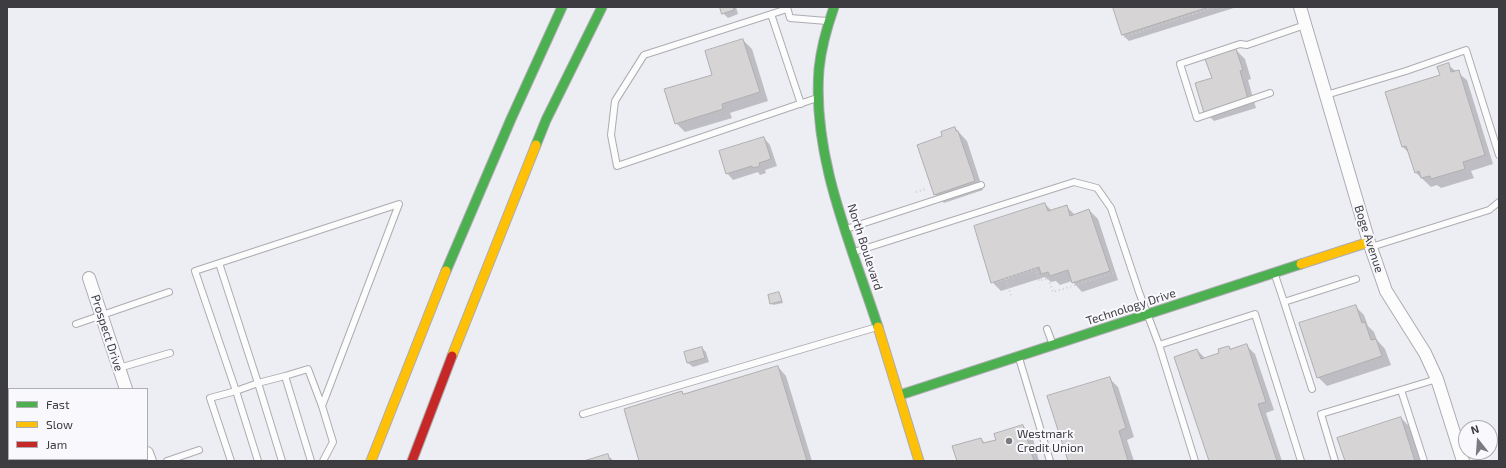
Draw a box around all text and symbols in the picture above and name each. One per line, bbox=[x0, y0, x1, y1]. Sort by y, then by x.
street label: North Boulevard bbox=[844, 202, 886, 292]
street label: Boge Avenue bbox=[1351, 203, 1387, 275]
street label: Technology Drive bbox=[1084, 286, 1178, 328]
street label: Prospect Drive bbox=[88, 293, 126, 373]
legend bbox=[8, 388, 148, 460]
text: Fast bbox=[46, 397, 69, 411]
text: Slow bbox=[46, 417, 73, 431]
north arrow bbox=[1458, 420, 1498, 460]
text: N bbox=[1469, 422, 1480, 436]
place label: Westmark Credit Union bbox=[1017, 427, 1084, 455]
marker: Westmark Credit Union bbox=[1004, 436, 1014, 446]
text: Jam bbox=[46, 437, 67, 451]

